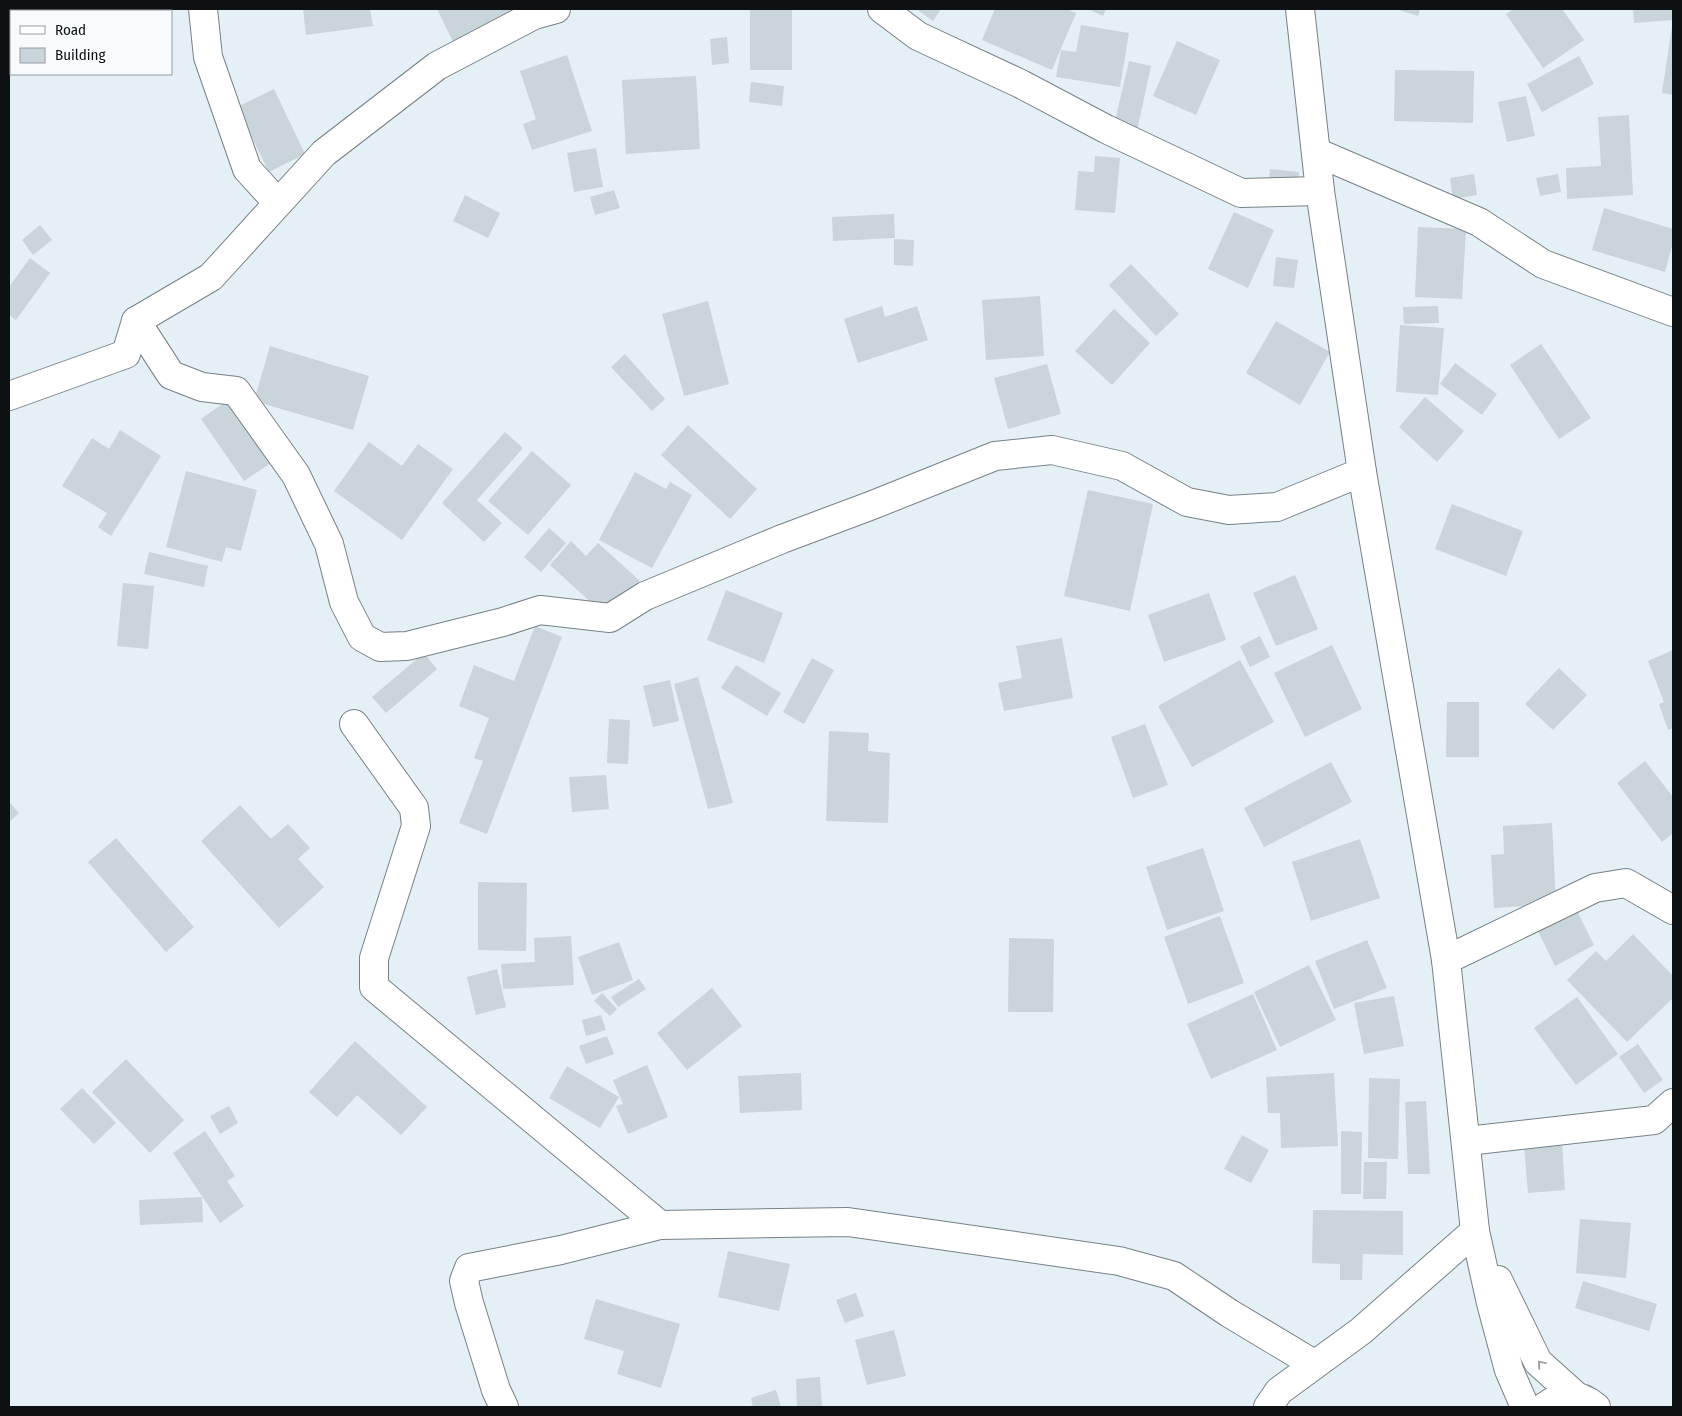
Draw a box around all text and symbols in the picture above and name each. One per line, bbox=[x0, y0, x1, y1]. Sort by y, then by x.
legend bbox=[10, 10, 172, 75]
text: Road bbox=[55, 21, 86, 39]
text: Building bbox=[55, 46, 106, 64]
one-way arrow bbox=[1538, 1361, 1547, 1370]

